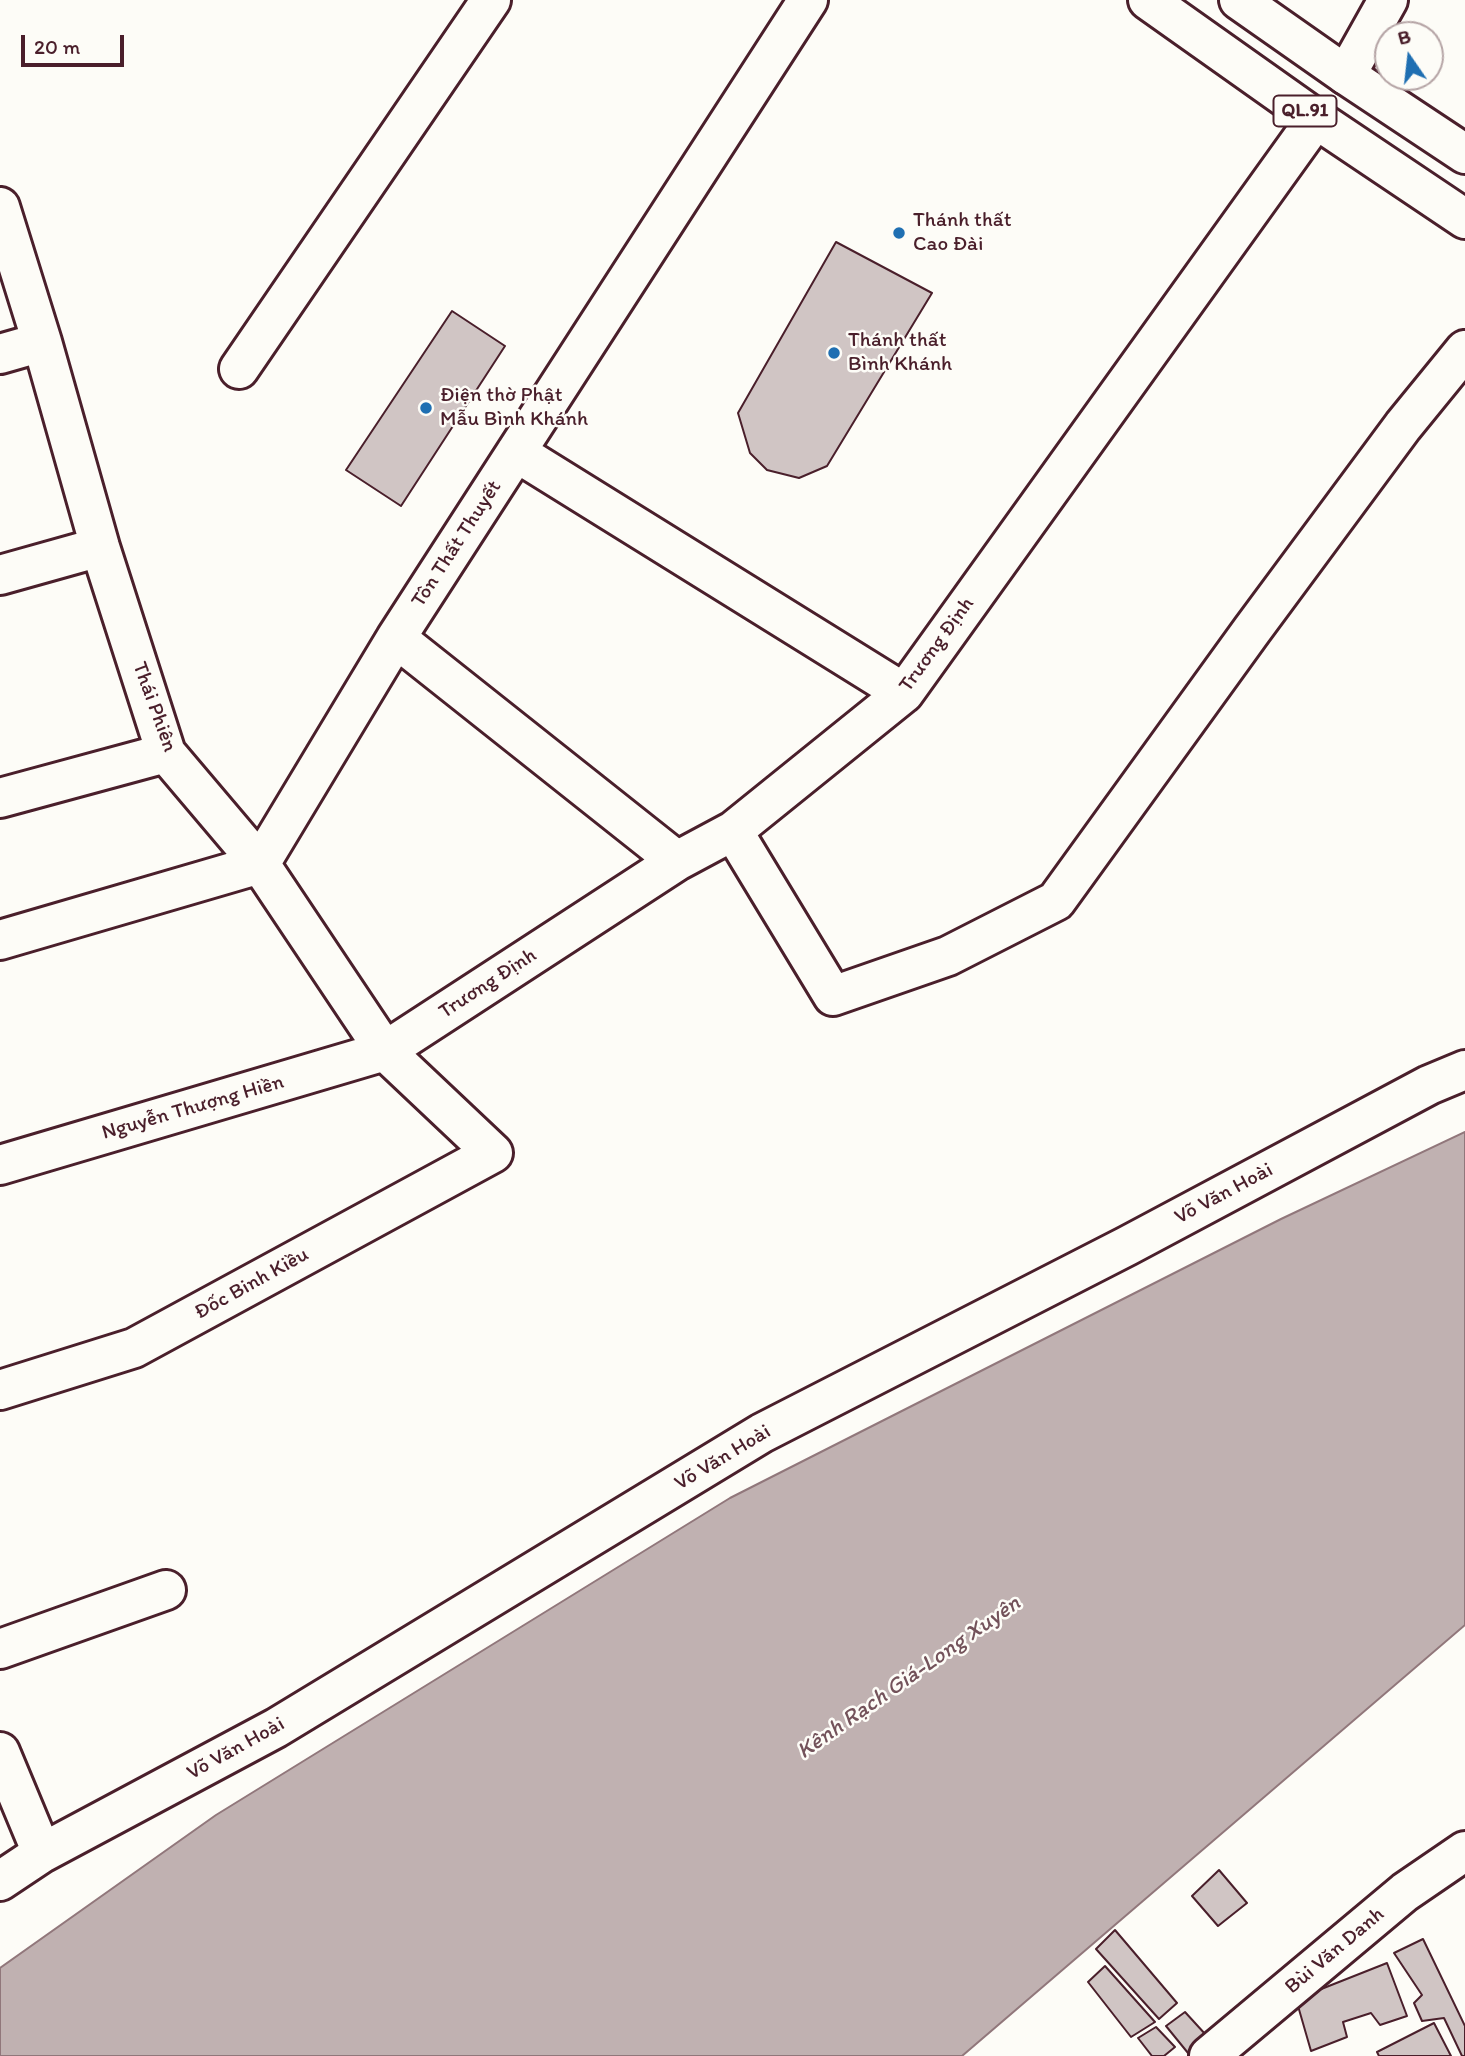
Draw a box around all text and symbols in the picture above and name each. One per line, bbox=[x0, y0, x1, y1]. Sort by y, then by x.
scale bar bbox=[24, 21, 128, 65]
north arrow bbox=[1374, 21, 1444, 91]
text: B bbox=[1396, 24, 1413, 50]
text: 20 m bbox=[34, 34, 80, 59]
road number: QL.91 bbox=[1274, 96, 1336, 127]
place label: Thánh thất Cao Đài bbox=[913, 208, 1012, 258]
marker: Thánh thất Cao Đài bbox=[891, 225, 907, 241]
place label: Thánh thất Bình Khánh bbox=[848, 328, 952, 378]
marker: Thánh thất Bình Khánh bbox=[826, 345, 842, 361]
place label: Điện thờ Phật Mẫu Bình Khánh bbox=[440, 383, 588, 433]
marker: Điện thờ Phật Mẫu Bình Khánh bbox=[418, 400, 434, 416]
street label: Tôn Thất Thuyết bbox=[407, 476, 507, 612]
street label: Trương Định bbox=[894, 593, 980, 697]
street label: Thái Phiên bbox=[126, 659, 182, 755]
street label: Trương Định bbox=[434, 943, 542, 1025]
street label: Nguyễn Thượng Hiền bbox=[99, 1070, 287, 1146]
street label: Võ Văn Hoài bbox=[1171, 1158, 1277, 1230]
street label: Đốc Binh Kiều bbox=[191, 1242, 313, 1326]
street label: Võ Văn Hoài bbox=[670, 1419, 776, 1497]
water label: Kênh Rạch Giá-Long Xuyên bbox=[792, 1590, 1026, 1766]
street label: Võ Văn Hoài bbox=[183, 1712, 289, 1786]
street label: Bùi Văn Danh bbox=[1280, 1902, 1390, 2000]

